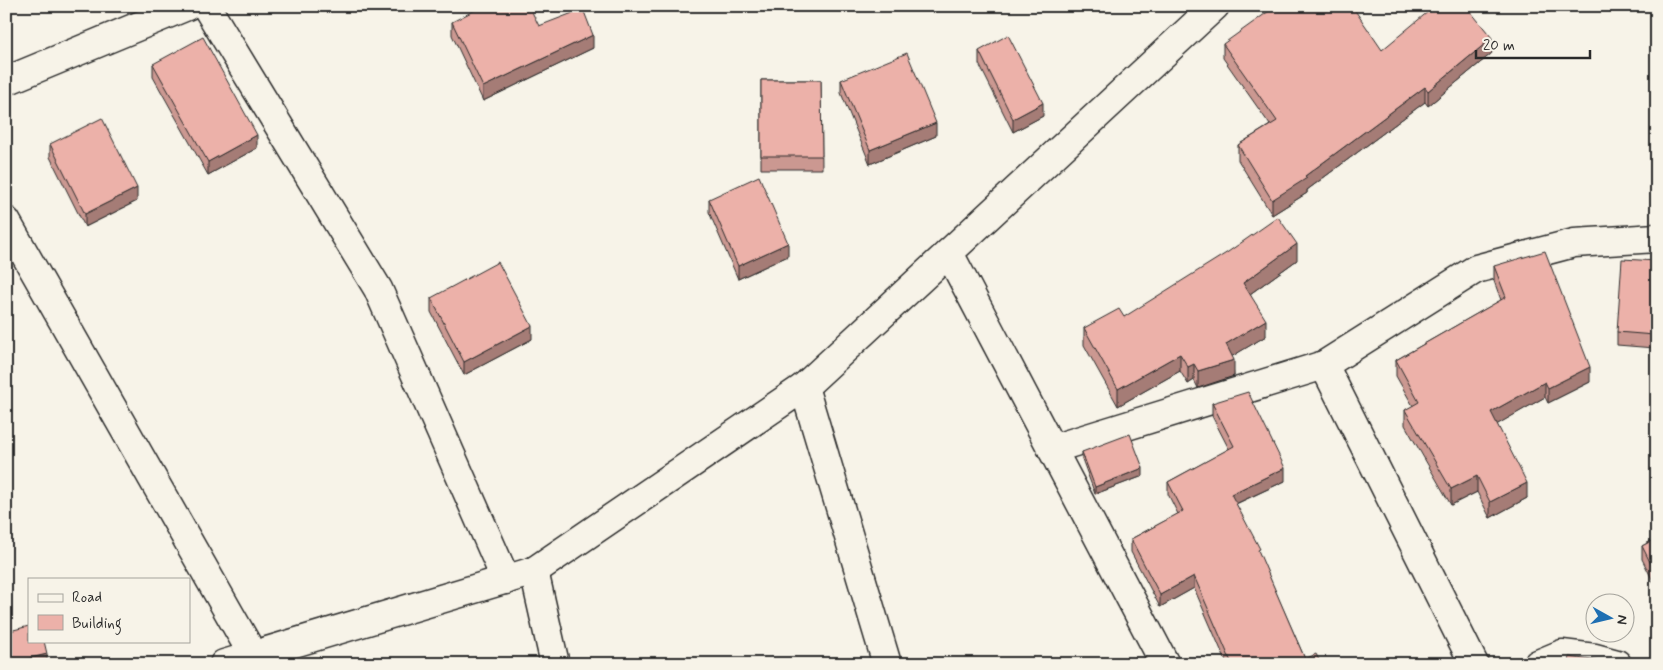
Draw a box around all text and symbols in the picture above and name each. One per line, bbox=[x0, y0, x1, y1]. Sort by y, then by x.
scale bar bbox=[1476, 28, 1589, 60]
text: 20 m bbox=[1483, 36, 1515, 56]
legend bbox=[28, 578, 190, 642]
text: Road bbox=[72, 588, 102, 608]
north arrow bbox=[1586, 592, 1636, 642]
text: Building bbox=[72, 614, 122, 635]
text: N bbox=[1612, 614, 1631, 626]

